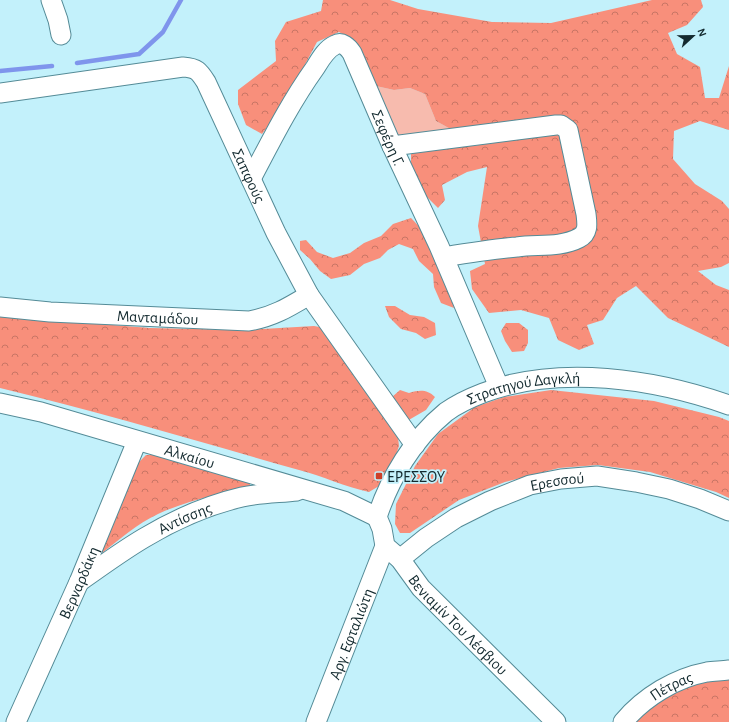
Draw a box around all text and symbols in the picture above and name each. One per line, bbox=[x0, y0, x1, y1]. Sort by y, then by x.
north arrow bbox=[673, 16, 713, 56]
text: N bbox=[695, 27, 708, 38]
street label: Σεφέρη Γ. bbox=[368, 108, 407, 168]
street label: Σαπφούς bbox=[229, 146, 268, 206]
street label: Μανταμάδου bbox=[117, 308, 199, 328]
street label: Στρατηγού Δαγκλή bbox=[465, 370, 580, 408]
street label: Αλκαίου bbox=[163, 442, 216, 472]
place label: ΕΡΕΣΣΟΥ bbox=[387, 469, 446, 485]
street label: Ερεσσού bbox=[529, 470, 585, 494]
marker: ΕΡΕΣΣΟΥ bbox=[374, 471, 384, 481]
street label: Αντίσσης bbox=[155, 500, 214, 538]
street label: Βερναρδάκη bbox=[57, 544, 102, 621]
street label: Βενιαμίν Του Λέσβιου bbox=[405, 572, 510, 678]
street label: Αργ. Εφταλιώτη bbox=[327, 586, 377, 682]
street label: Πέτρας bbox=[647, 669, 695, 704]

